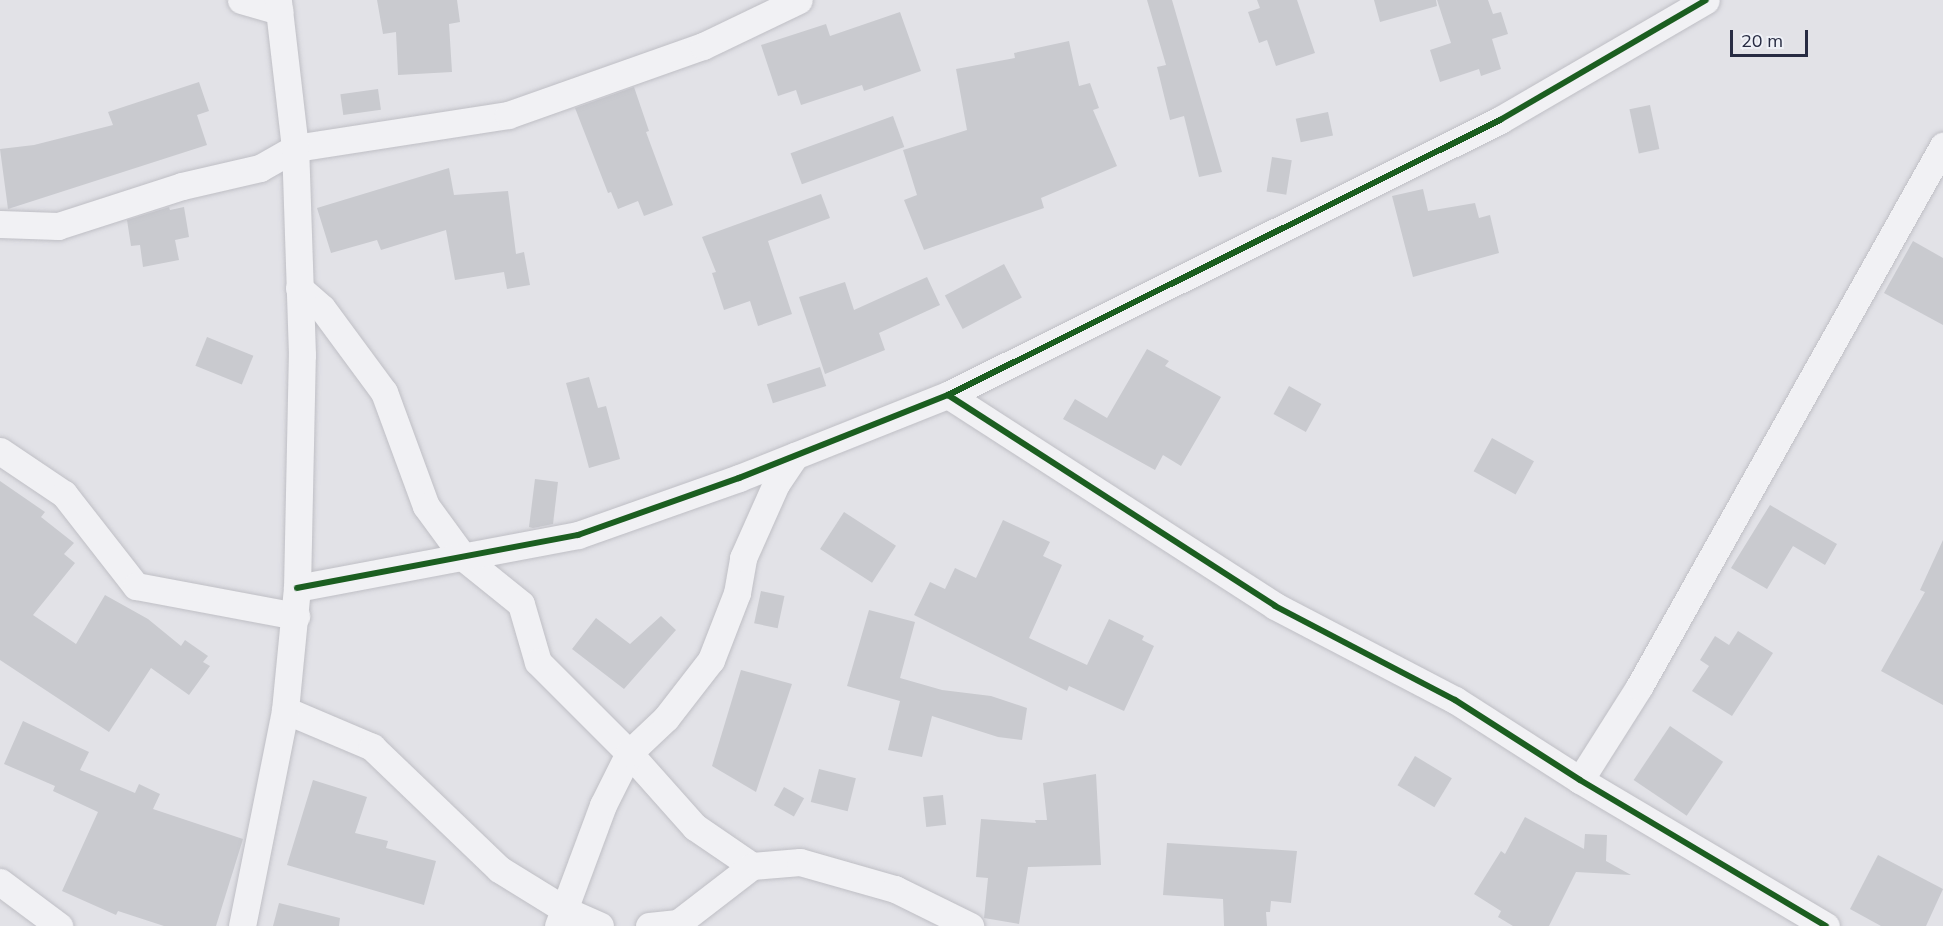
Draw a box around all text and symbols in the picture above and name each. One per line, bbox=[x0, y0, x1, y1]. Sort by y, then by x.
scale bar bbox=[1733, 18, 1811, 56]
text: 20 m bbox=[1741, 29, 1783, 52]

